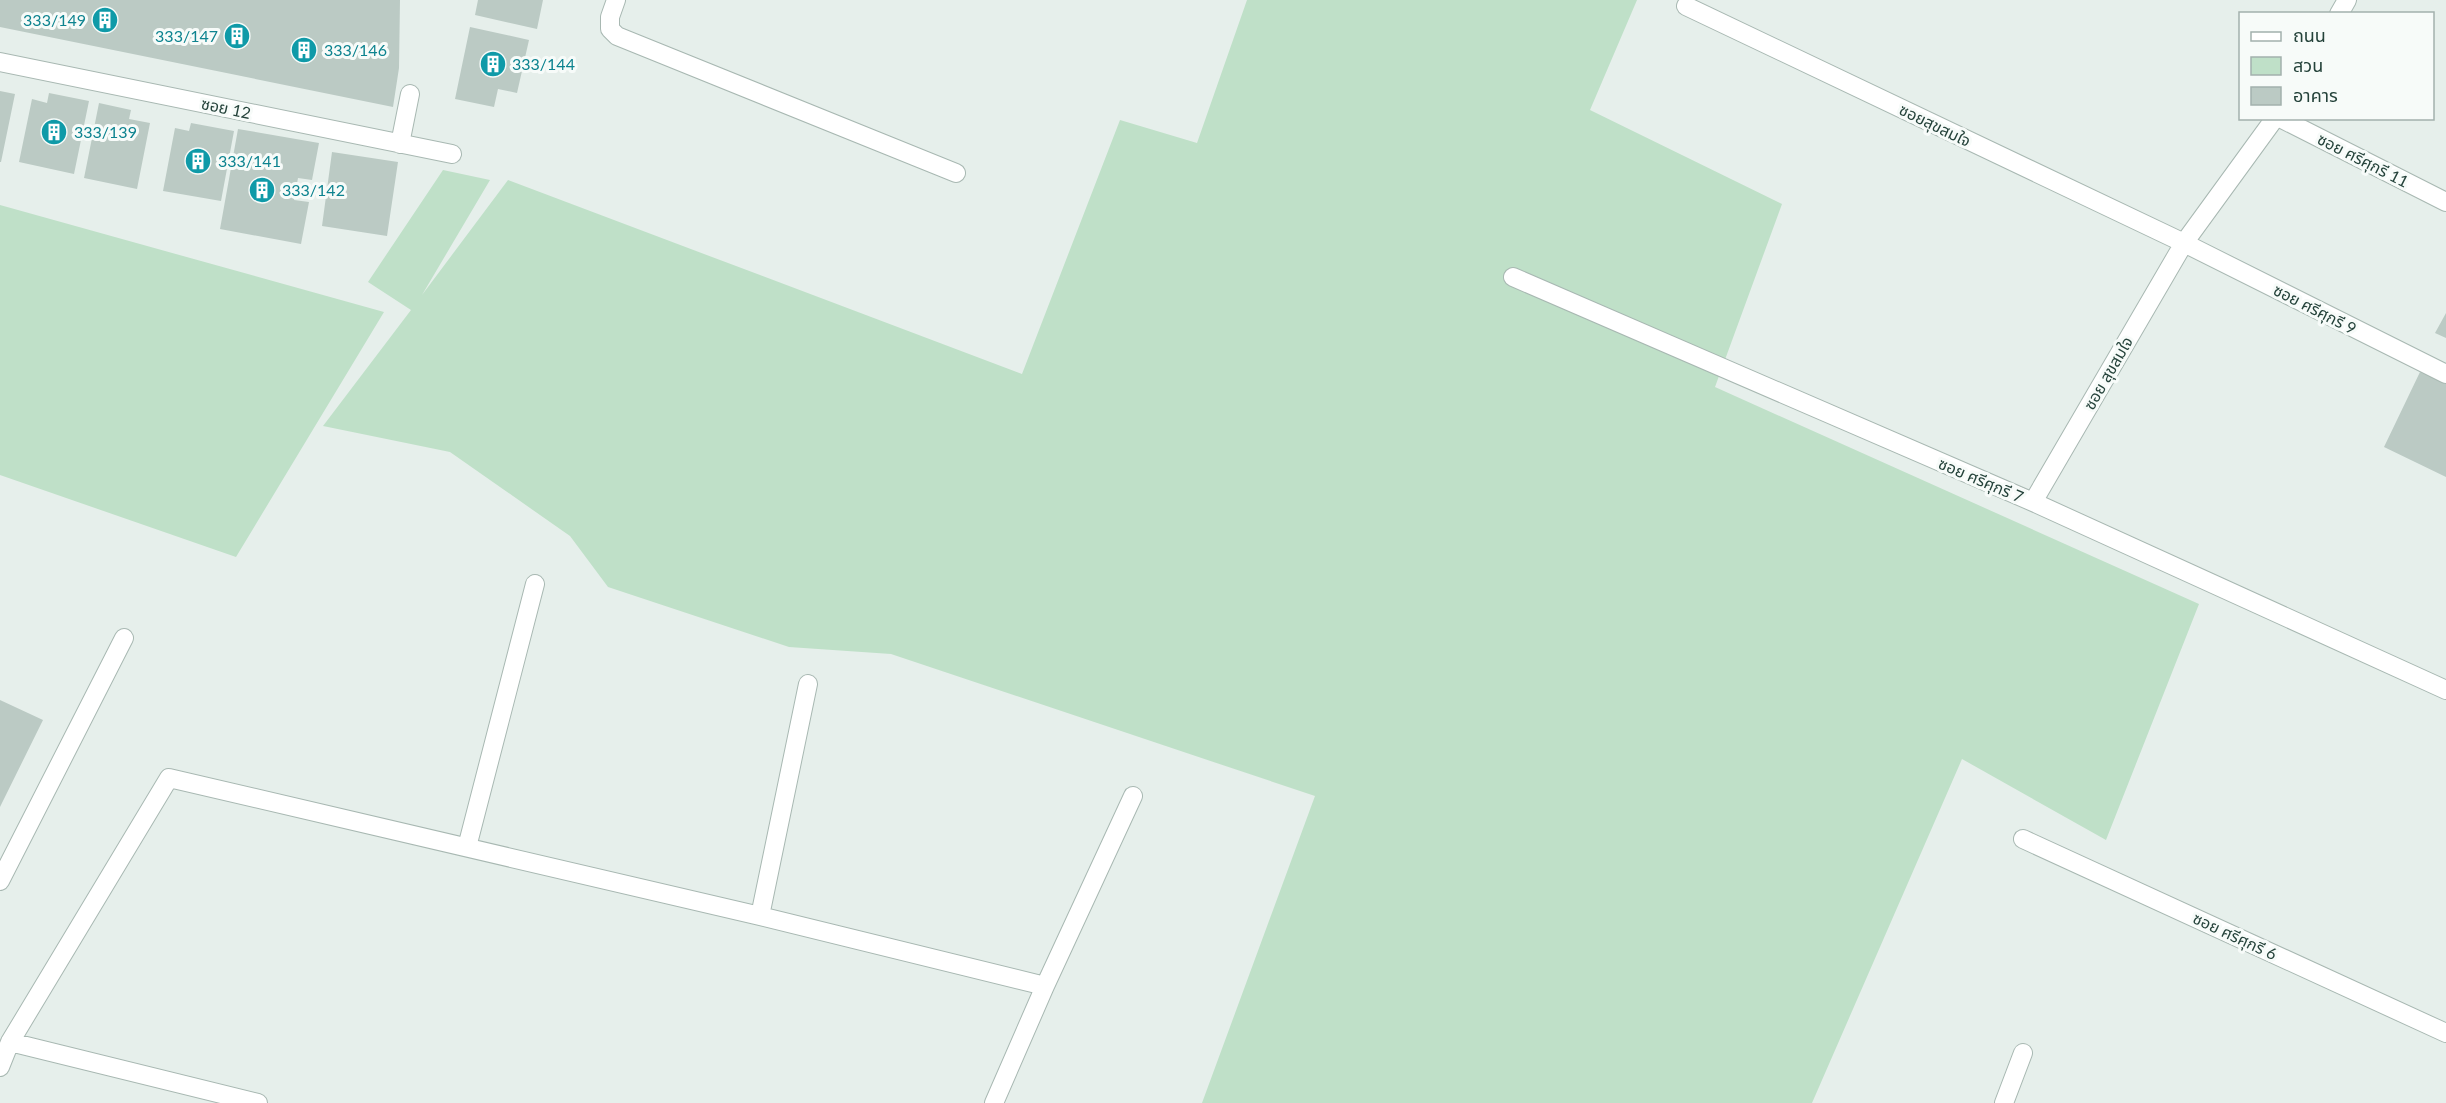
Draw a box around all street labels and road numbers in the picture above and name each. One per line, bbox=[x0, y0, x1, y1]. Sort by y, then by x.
street label: ซอย 12 bbox=[200, 93, 253, 122]
street label: ซอยสุขสมใจ bbox=[1896, 99, 1974, 151]
street label: ซอย ศรีศุกรี 11 bbox=[2314, 128, 2412, 192]
street label: ซอย ศรีศุกรี 9 bbox=[2270, 280, 2360, 338]
street label: ซอย สุขสมใจ bbox=[2079, 333, 2137, 413]
street label: ซอย ศรีศุกรี 7 bbox=[1935, 453, 2027, 507]
street label: ซอย ศรีศุกรี 6 bbox=[2190, 908, 2280, 964]

